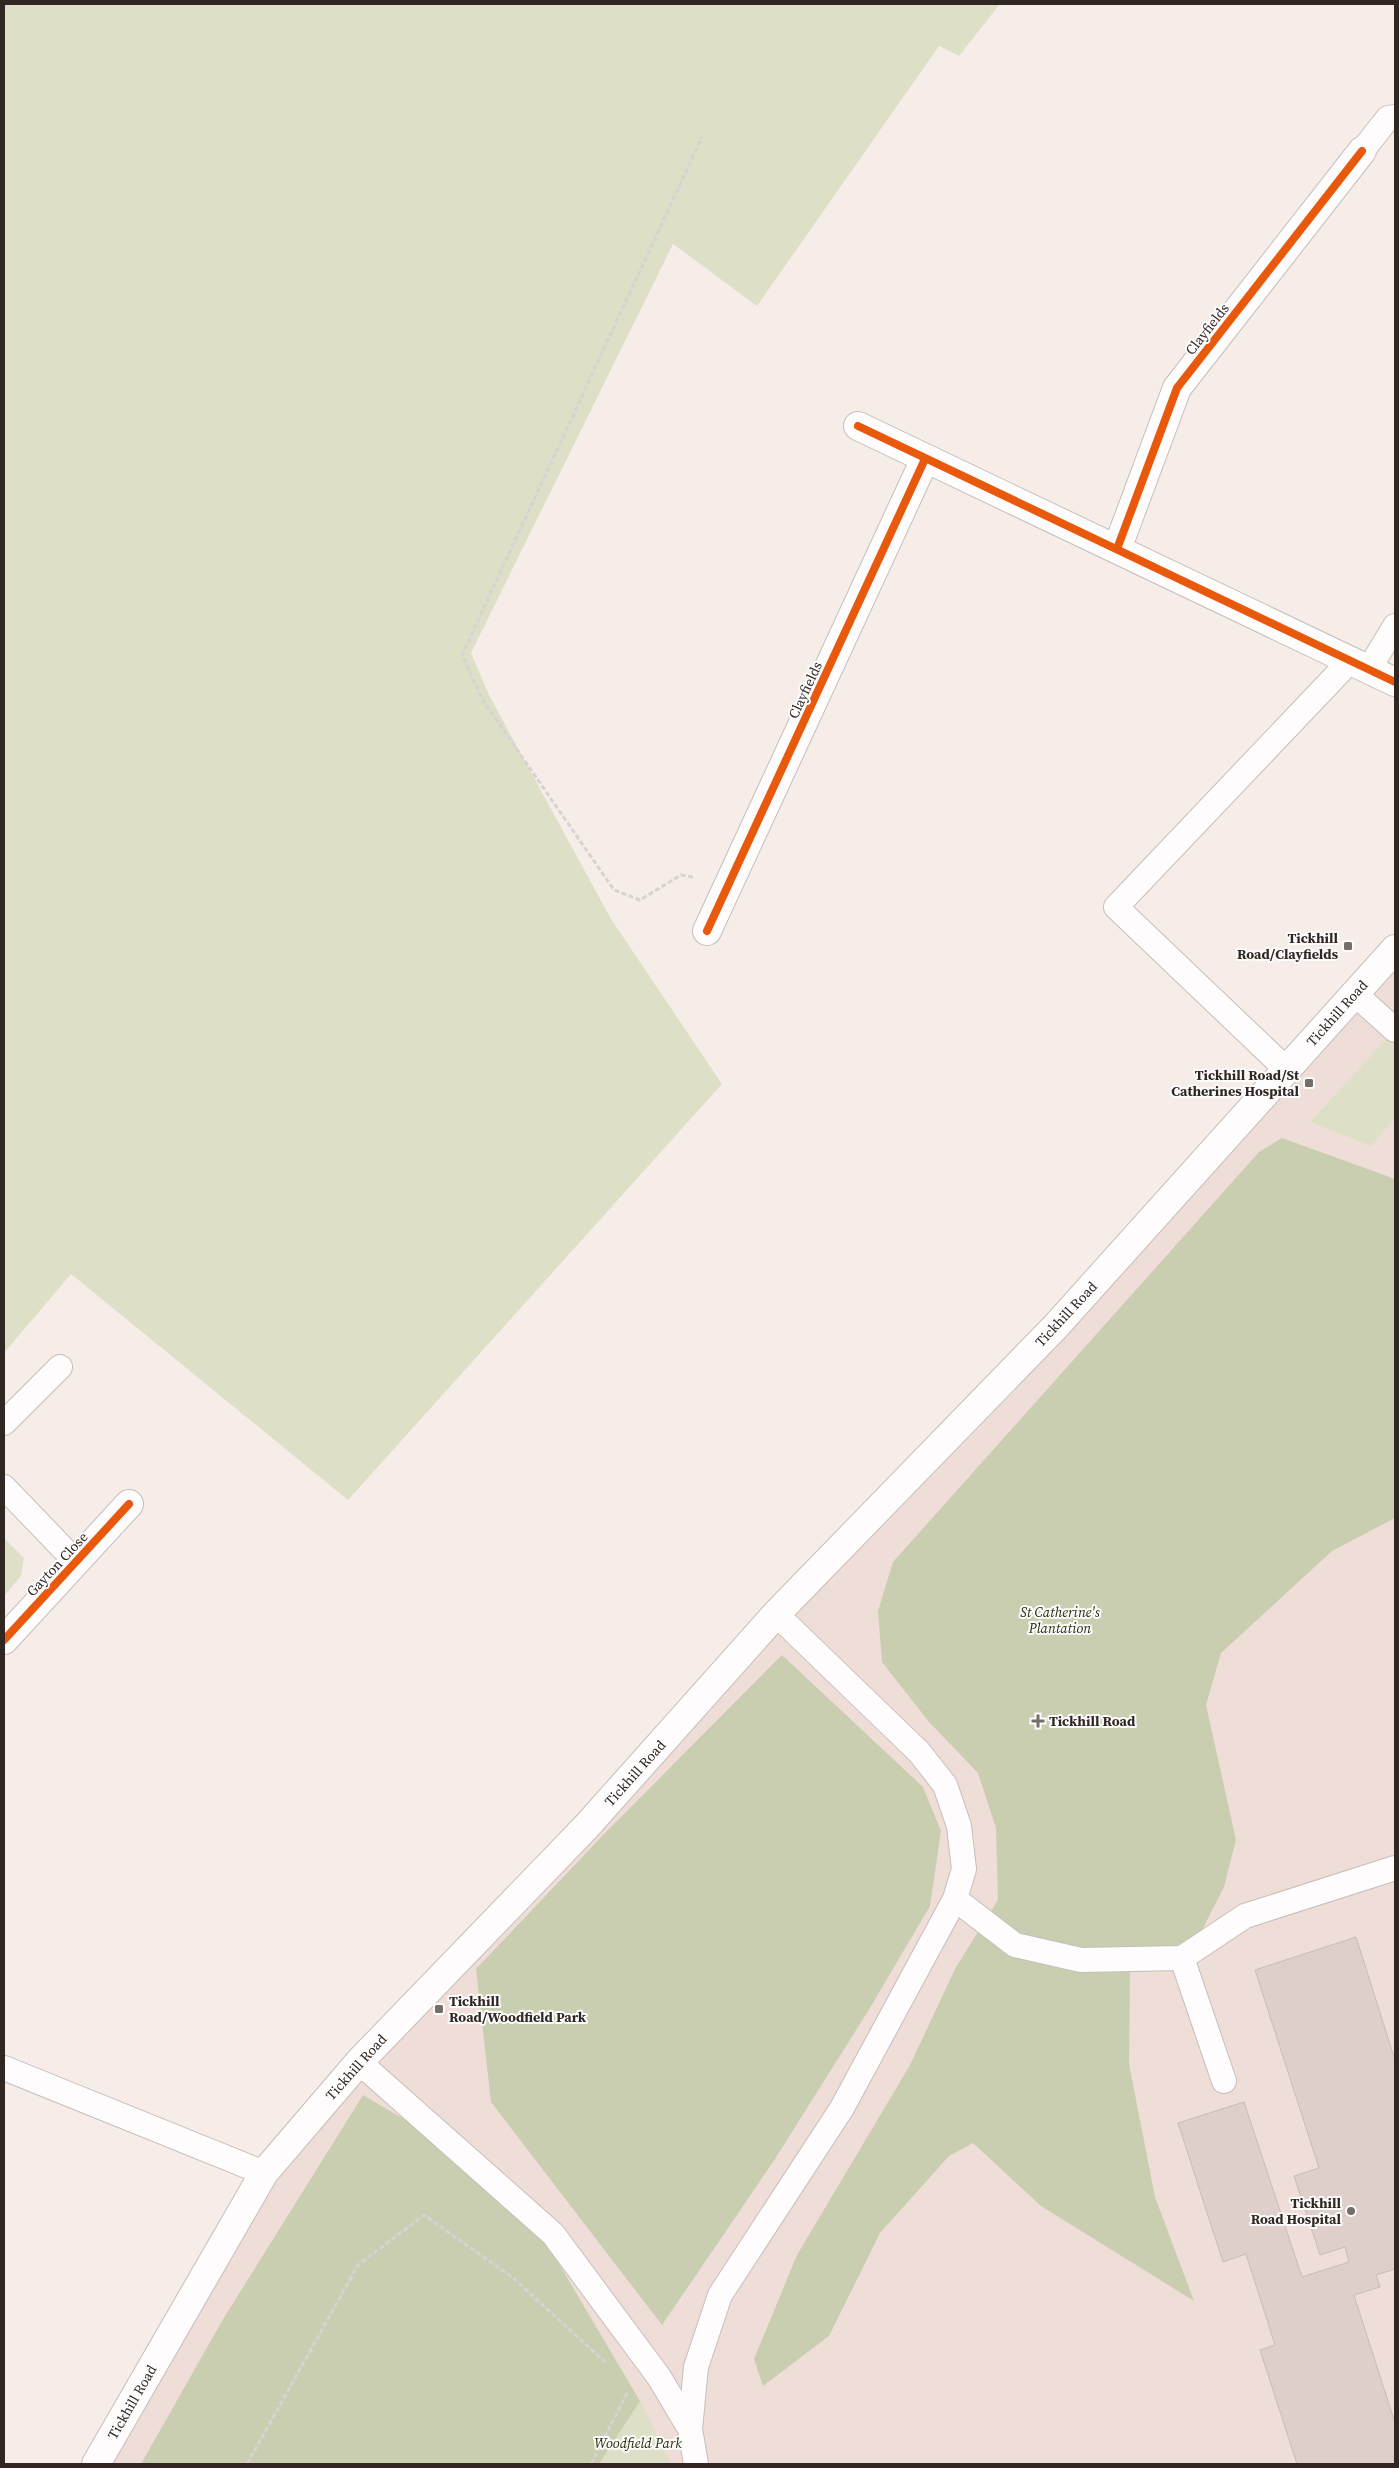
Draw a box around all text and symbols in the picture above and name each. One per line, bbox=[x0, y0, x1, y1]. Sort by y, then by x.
street label: Clayfields bbox=[1180, 299, 1234, 359]
street label: Clayfields bbox=[783, 658, 827, 722]
place label: Tickhill Road/Clayfields bbox=[1237, 928, 1339, 964]
marker: Tickhill Road/Clayfields bbox=[1342, 940, 1354, 952]
street label: Tickhill Road bbox=[1302, 975, 1372, 1050]
place label: Tickhill Road/St Catherines Hospital bbox=[1171, 1065, 1300, 1101]
marker: Tickhill Road/St Catherines Hospital bbox=[1303, 1077, 1315, 1089]
street label: Tickhill Road bbox=[1030, 1277, 1102, 1351]
street label: Gayton Close bbox=[22, 1527, 92, 1601]
park label: St Catherine's Plantation bbox=[1020, 1602, 1101, 1638]
place label: Tickhill Road bbox=[1049, 1711, 1136, 1731]
marker: Tickhill Road bbox=[1031, 1714, 1045, 1728]
street label: Tickhill Road bbox=[600, 1735, 670, 1810]
place label: Tickhill Road/Woodfield Park bbox=[449, 1991, 587, 2027]
marker: Tickhill Road/Woodfield Park bbox=[433, 2003, 445, 2015]
street label: Tickhill Road bbox=[321, 2029, 391, 2104]
place label: Tickhill Road Hospital bbox=[1251, 2193, 1341, 2229]
marker: Tickhill Road Hospital bbox=[1345, 2205, 1357, 2217]
street label: Tickhill Road bbox=[103, 2361, 161, 2443]
park label: Woodfield Park bbox=[594, 2433, 682, 2453]

